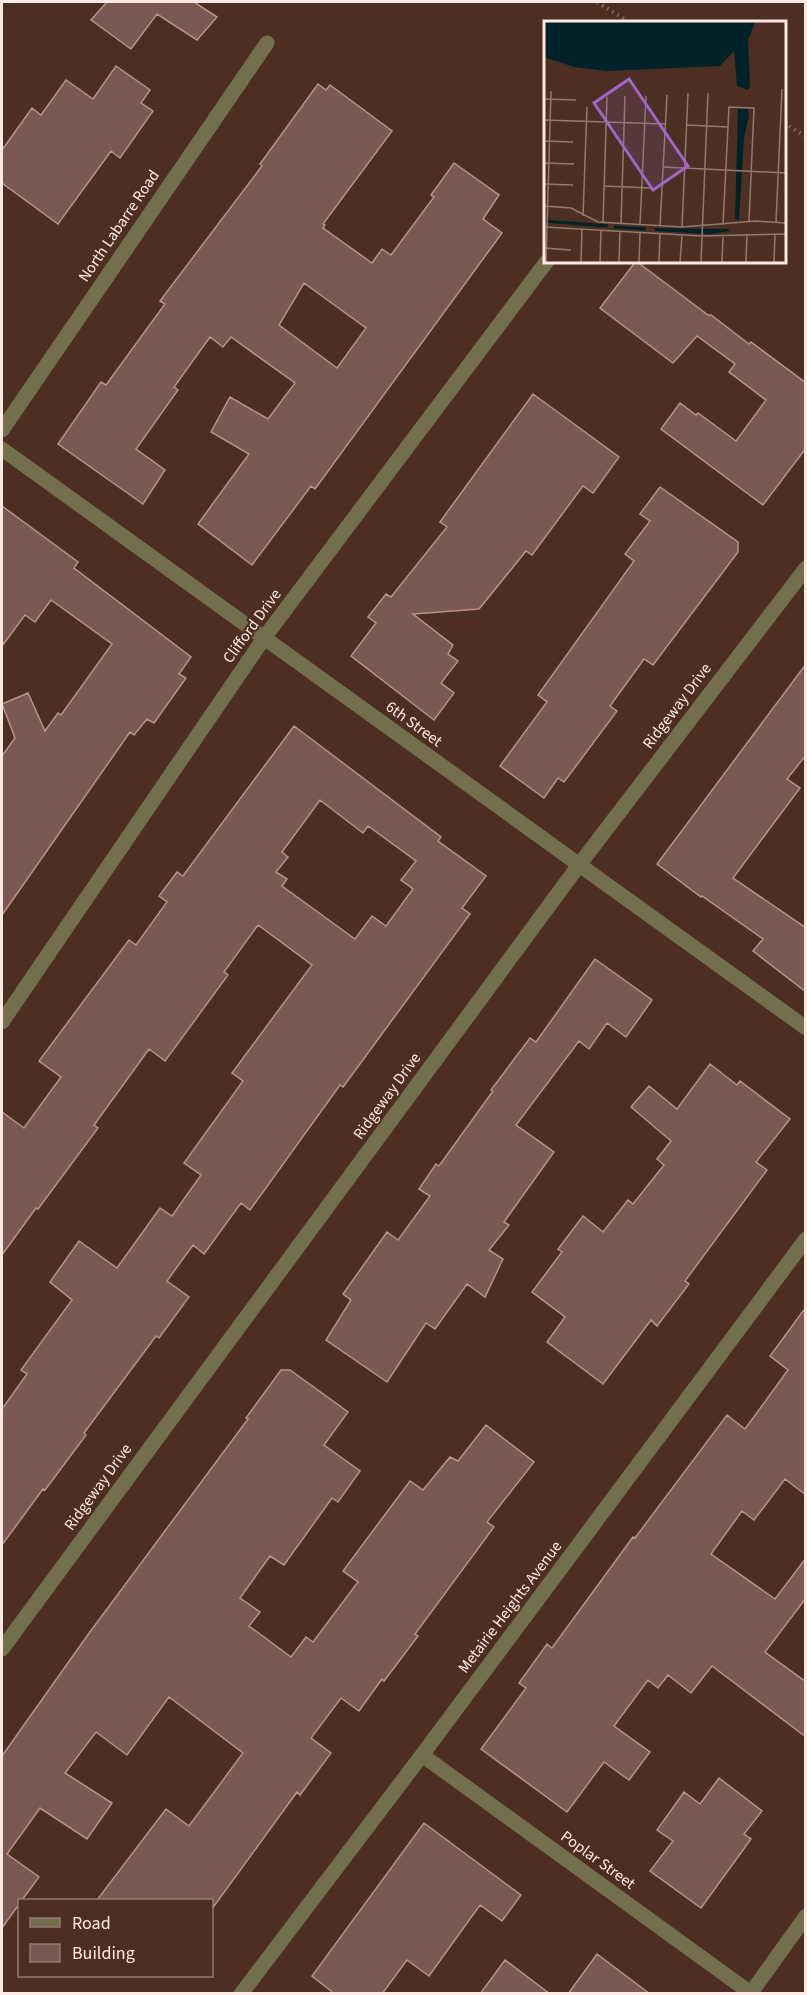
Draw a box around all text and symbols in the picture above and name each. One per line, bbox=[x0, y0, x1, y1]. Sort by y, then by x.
inset map bbox=[544, 21, 786, 262]
street label: North Labarre Road bbox=[73, 166, 165, 286]
street label: Clifford Drive bbox=[218, 584, 287, 668]
street label: Ridgeway Drive bbox=[637, 658, 717, 754]
street label: 6th Street bbox=[381, 696, 447, 752]
street label: Ridgeway Drive bbox=[348, 1048, 426, 1144]
street label: Ridgeway Drive bbox=[59, 1439, 137, 1535]
street label: Metairie Heights Avenue bbox=[453, 1536, 567, 1678]
street label: Poplar Street bbox=[556, 1825, 640, 1895]
legend bbox=[18, 1899, 213, 1977]
text: Road bbox=[72, 1911, 111, 1936]
text: Building bbox=[72, 1941, 135, 1966]

